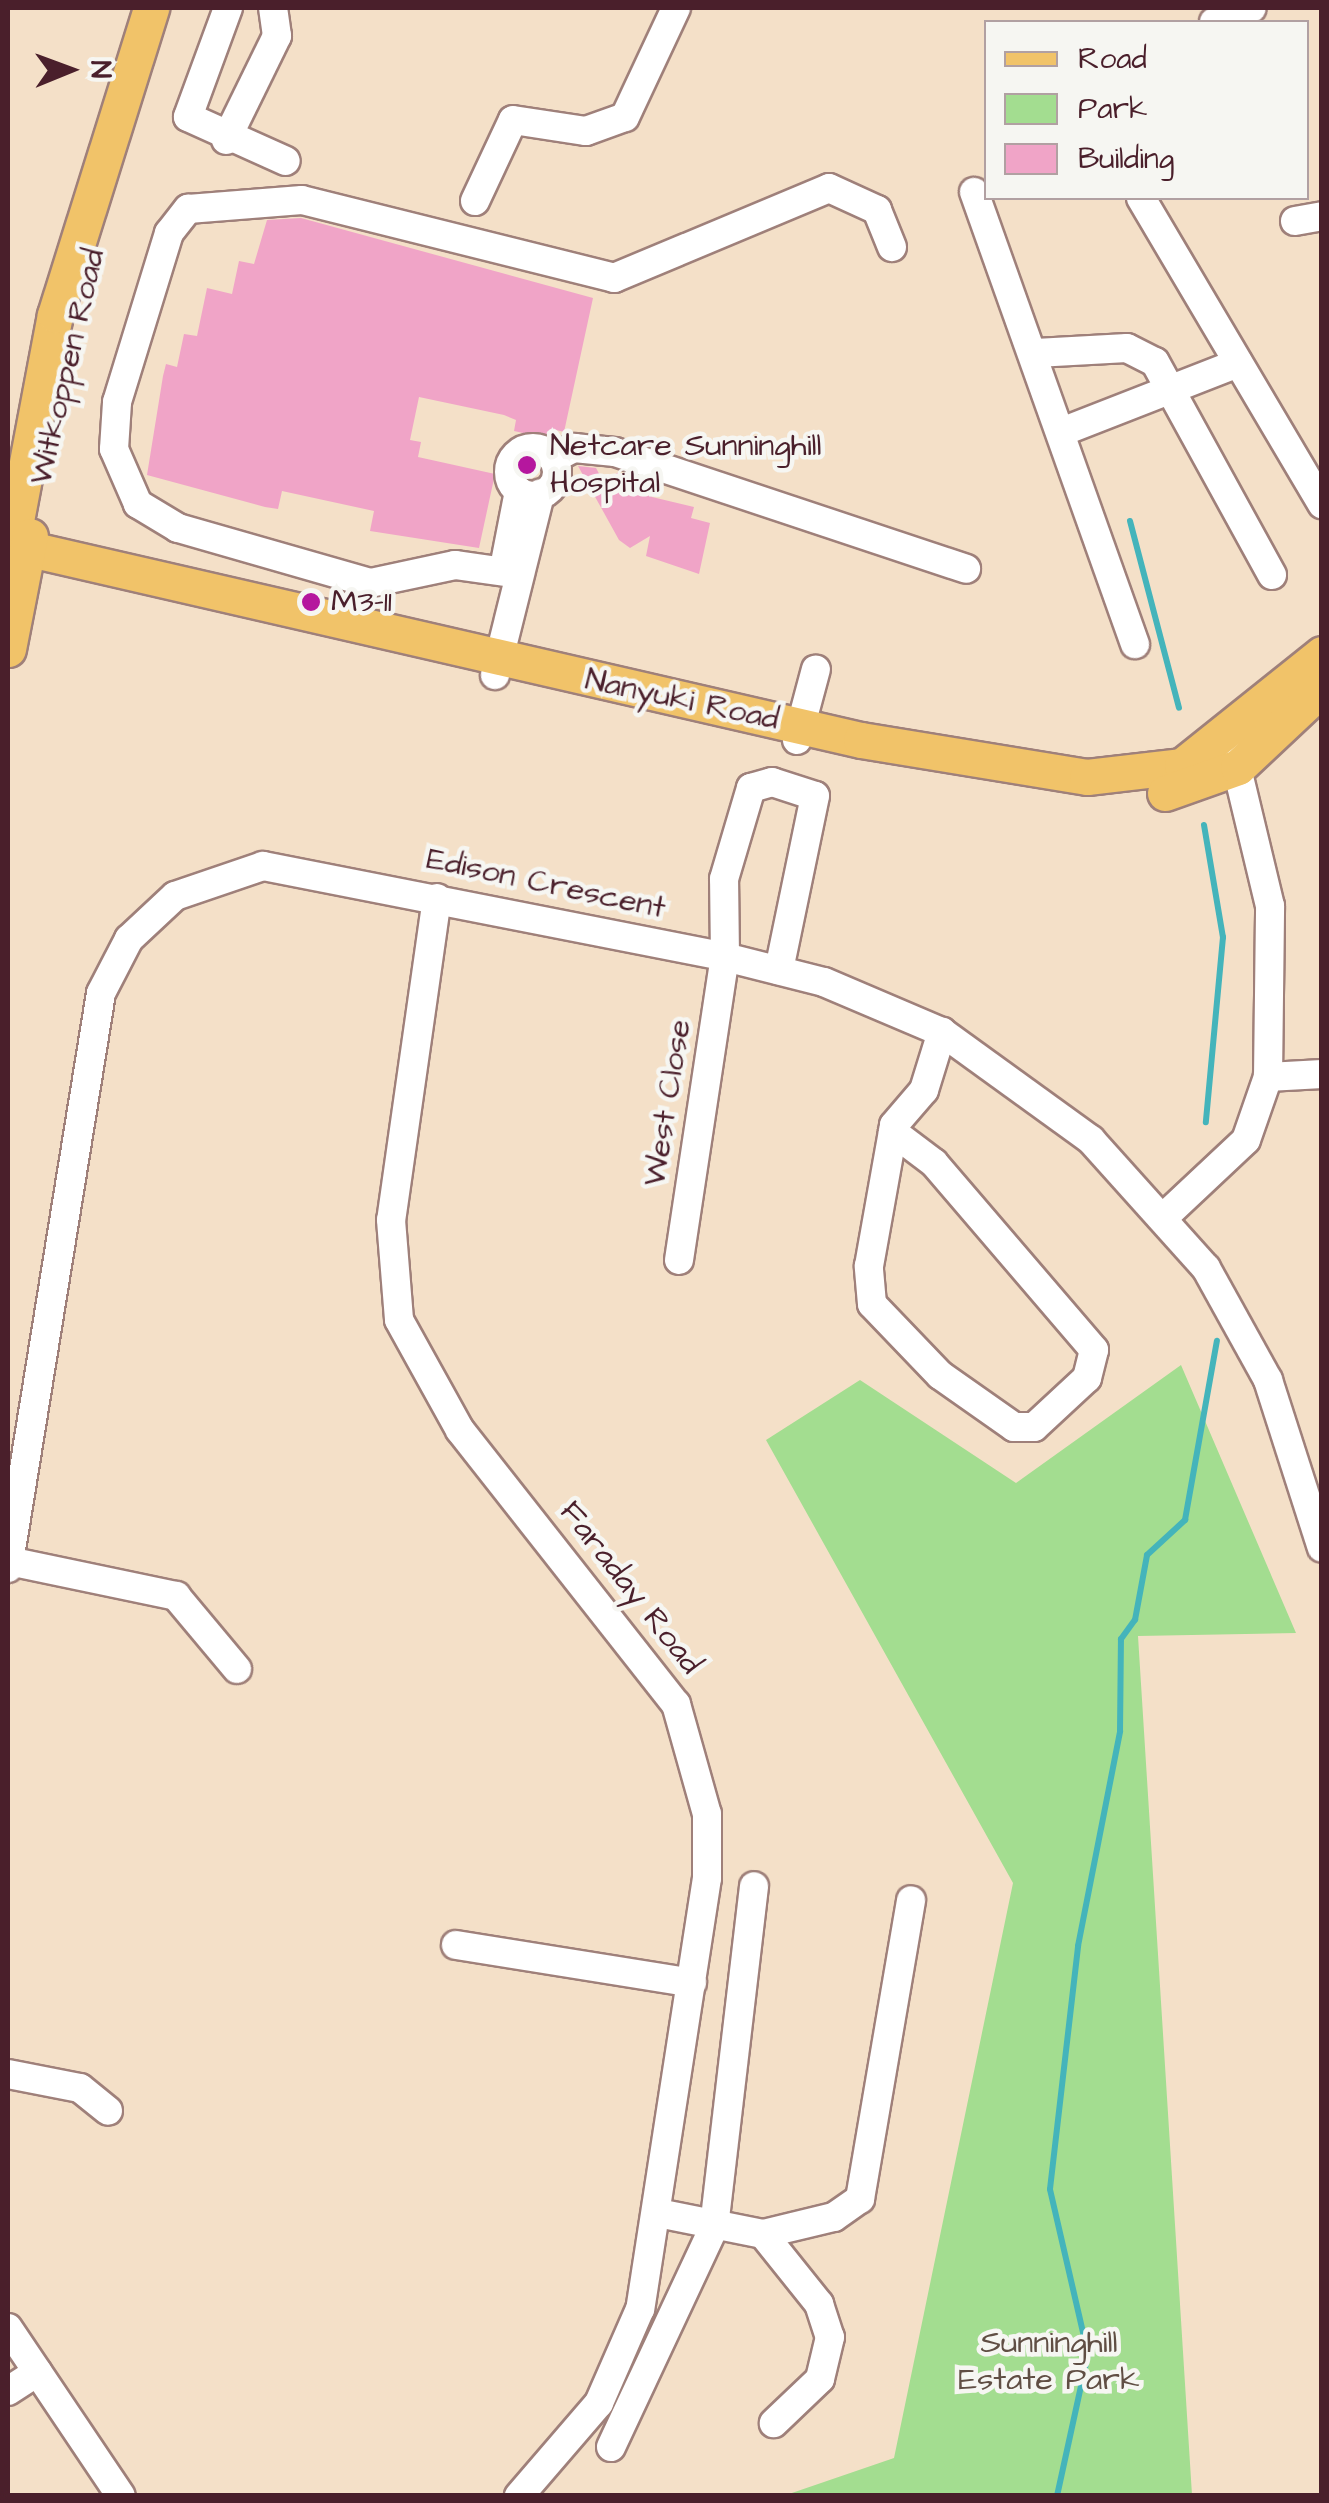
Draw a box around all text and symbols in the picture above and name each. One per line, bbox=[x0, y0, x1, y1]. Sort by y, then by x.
north arrow bbox=[20, 20, 120, 120]
legend bbox=[984, 20, 1309, 200]
text: Road bbox=[1078, 38, 1147, 80]
text: N bbox=[81, 60, 120, 79]
text: Park bbox=[1078, 88, 1147, 130]
text: Building bbox=[1078, 138, 1174, 180]
street label: Witkoppen Road bbox=[22, 245, 114, 489]
place label: Netcare Sunninghill Hospital bbox=[550, 428, 822, 503]
marker: Netcare Sunninghill Hospital bbox=[514, 452, 540, 478]
place label: M3-11 bbox=[331, 583, 392, 621]
marker: M3-11 bbox=[300, 591, 322, 613]
street label: Nanyuki Road bbox=[582, 661, 782, 739]
street label: Edison Crescent bbox=[423, 840, 669, 928]
street label: West Close bbox=[636, 1017, 700, 1189]
street label: Faraday Road bbox=[551, 1494, 709, 1682]
park label: Sunninghill Estate Park bbox=[958, 2325, 1140, 2400]

